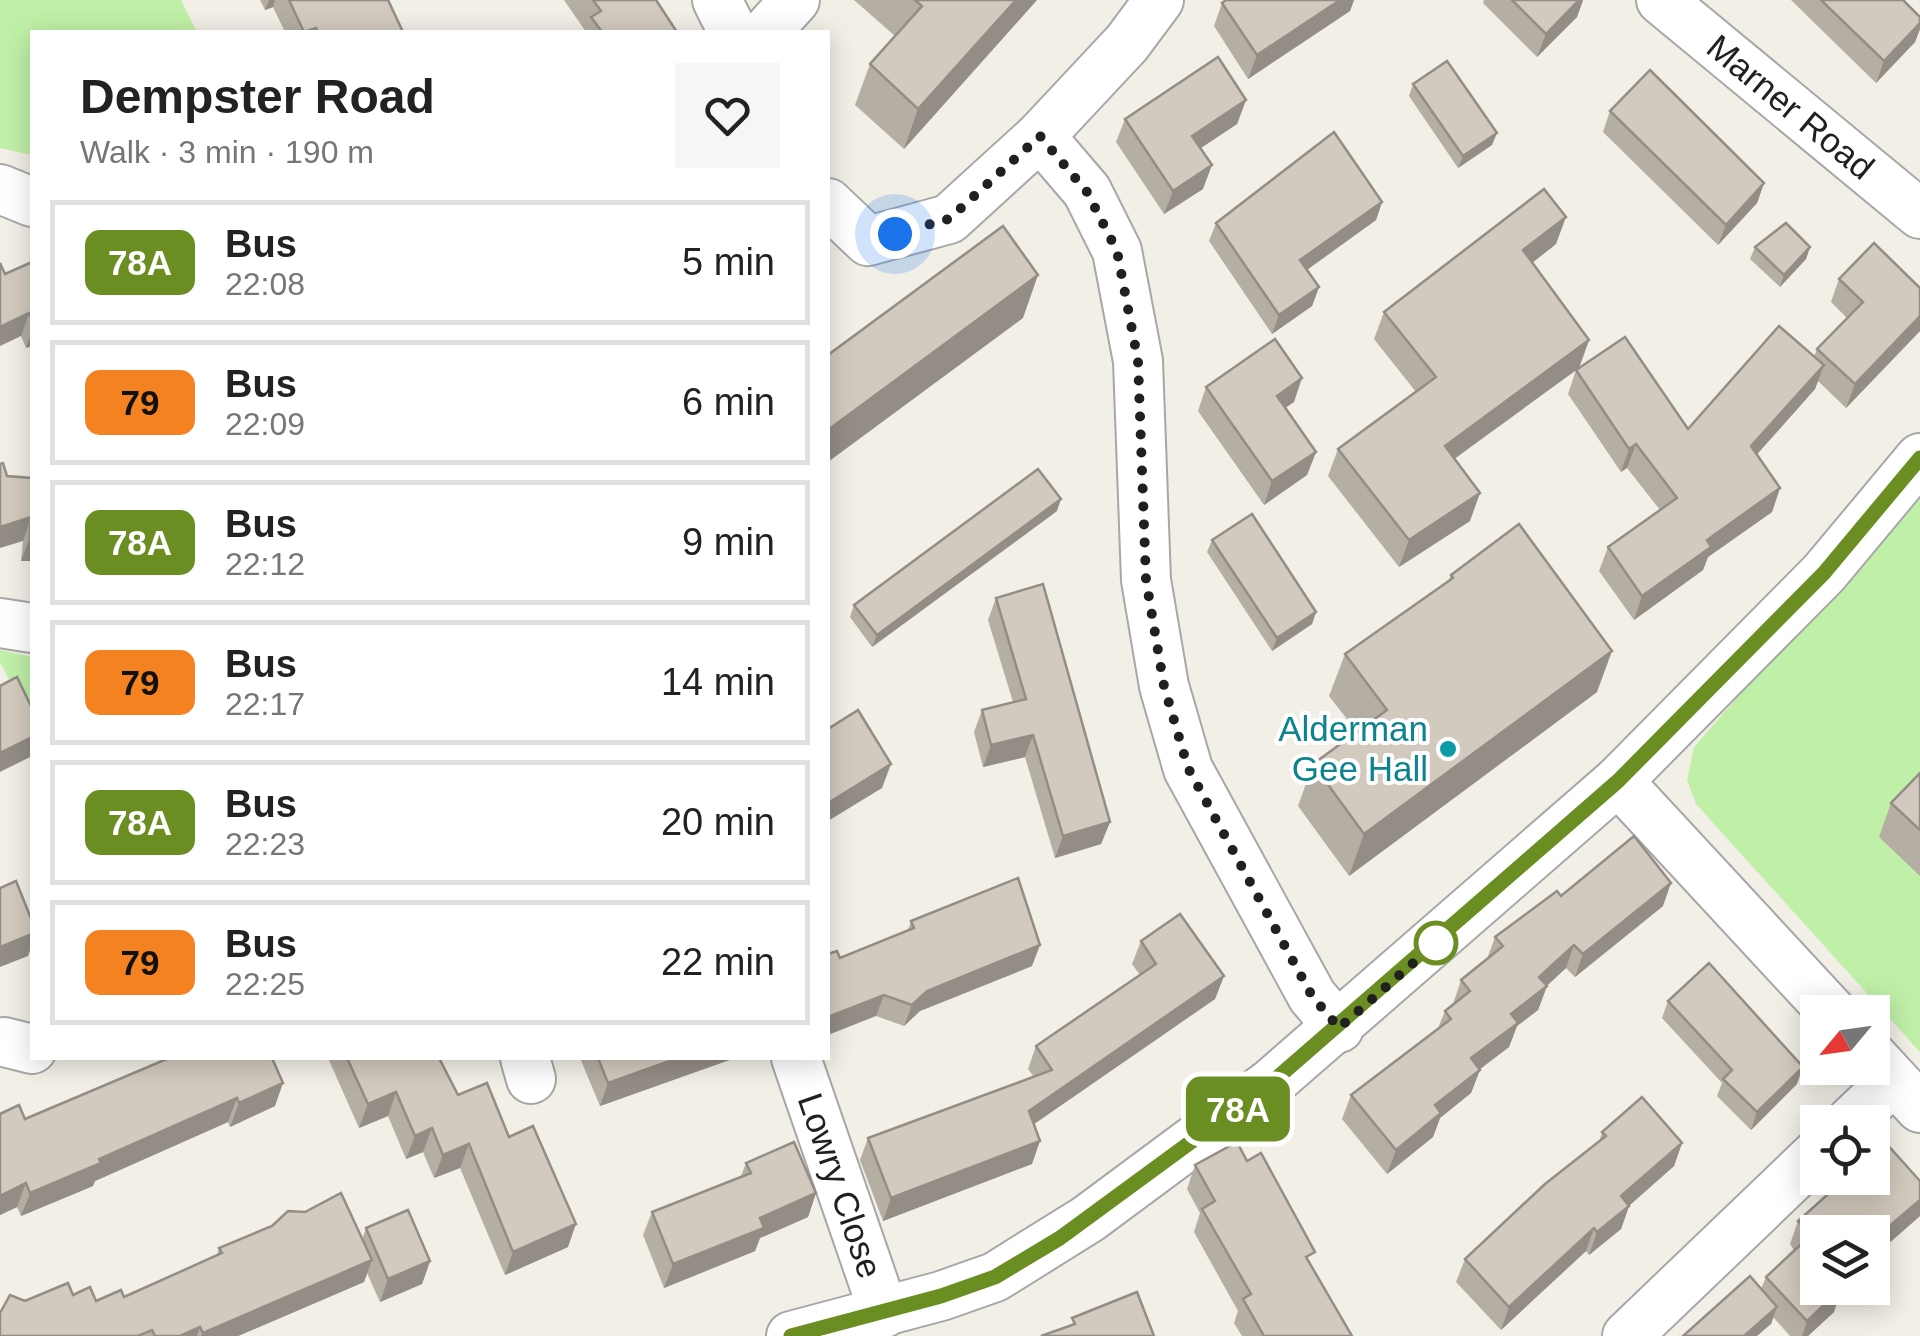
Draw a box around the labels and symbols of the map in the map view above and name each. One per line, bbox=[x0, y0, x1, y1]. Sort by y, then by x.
street label: Marner Road bbox=[1700, 27, 1882, 187]
your location bbox=[870, 209, 920, 259]
place label: Alderman Gee Hall bbox=[1278, 709, 1428, 788]
marker: Alderman Gee Hall bbox=[1437, 738, 1459, 760]
unlabelled marker bbox=[1415, 922, 1457, 964]
north arrow bbox=[1800, 995, 1890, 1085]
line badge: 78A bbox=[1180, 1076, 1296, 1142]
street label: Lowry Close bbox=[791, 1088, 890, 1283]

